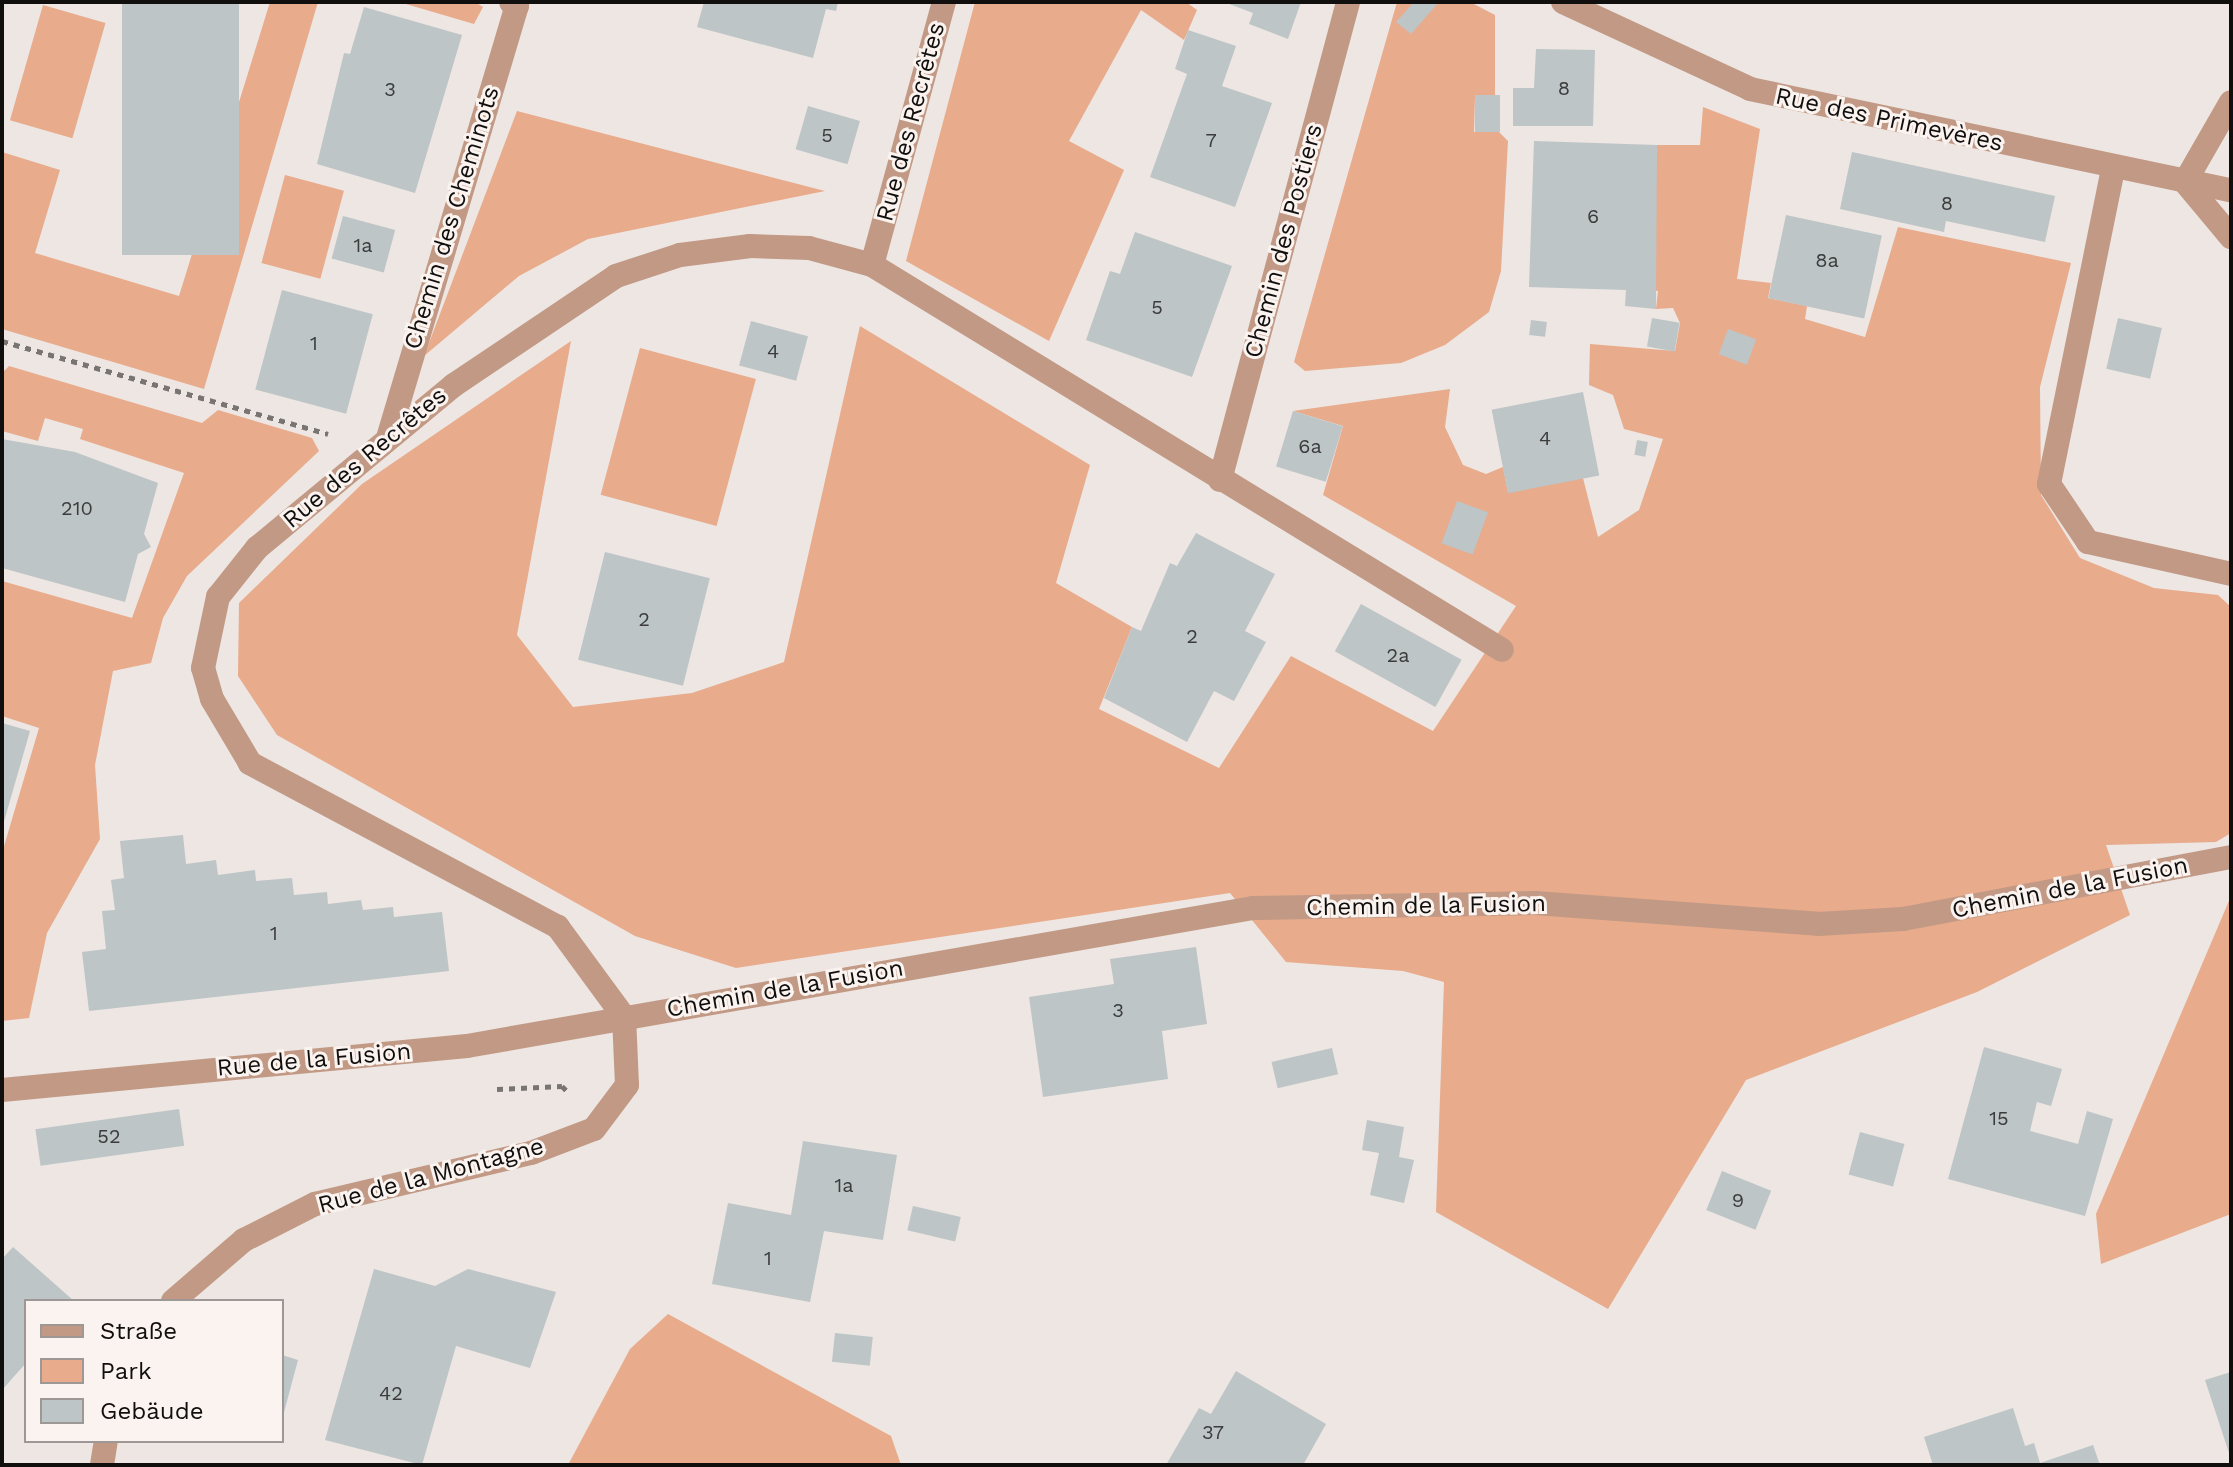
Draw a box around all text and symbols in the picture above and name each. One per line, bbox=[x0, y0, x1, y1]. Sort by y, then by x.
street label: Rue des Recrêtes bbox=[871, 19, 951, 225]
house number: 8 bbox=[1558, 76, 1570, 100]
house number: 3 bbox=[384, 77, 396, 101]
street label: Rue des Primevères bbox=[1773, 82, 2005, 158]
street label: Chemin des Cheminots bbox=[398, 83, 506, 353]
street label: Chemin des Postiers bbox=[1239, 121, 1329, 361]
house number: 5 bbox=[821, 123, 833, 147]
house number: 7 bbox=[1205, 128, 1217, 152]
house number: 8 bbox=[1941, 191, 1953, 215]
house number: 6 bbox=[1587, 204, 1599, 228]
house number: 1a bbox=[353, 233, 373, 257]
house number: 8a bbox=[1815, 248, 1839, 272]
house number: 5 bbox=[1151, 295, 1163, 319]
house number: 1 bbox=[310, 331, 318, 355]
house number: 4 bbox=[767, 339, 779, 363]
street label: Rue des Recrêtes bbox=[277, 381, 453, 535]
house number: 4 bbox=[1539, 426, 1551, 450]
house number: 6a bbox=[1298, 434, 1322, 458]
house number: 210 bbox=[61, 496, 93, 520]
house number: 2 bbox=[638, 607, 650, 631]
house number: 2 bbox=[1186, 624, 1198, 648]
house number: 2a bbox=[1387, 643, 1409, 667]
street label: Chemin de la Fusion bbox=[1949, 851, 2191, 925]
street label: Chemin de la Fusion bbox=[1306, 890, 1546, 922]
house number: 1 bbox=[270, 921, 278, 945]
street label: Chemin de la Fusion bbox=[664, 954, 906, 1024]
house number: 3 bbox=[1112, 998, 1124, 1022]
street label: Rue de la Fusion bbox=[215, 1037, 413, 1083]
house number: 15 bbox=[1989, 1106, 2009, 1130]
house number: 52 bbox=[97, 1124, 121, 1148]
street label: Rue de la Montagne bbox=[315, 1132, 547, 1220]
house number: 1a bbox=[834, 1173, 854, 1197]
house number: 9 bbox=[1732, 1188, 1744, 1212]
house number: 1 bbox=[764, 1246, 772, 1270]
legend bbox=[24, 1299, 284, 1443]
text: Straße bbox=[100, 1317, 177, 1345]
text: Park bbox=[100, 1357, 152, 1385]
house number: 42 bbox=[379, 1381, 403, 1405]
text: Gebäude bbox=[100, 1397, 204, 1425]
house number: 37 bbox=[1202, 1420, 1224, 1444]

